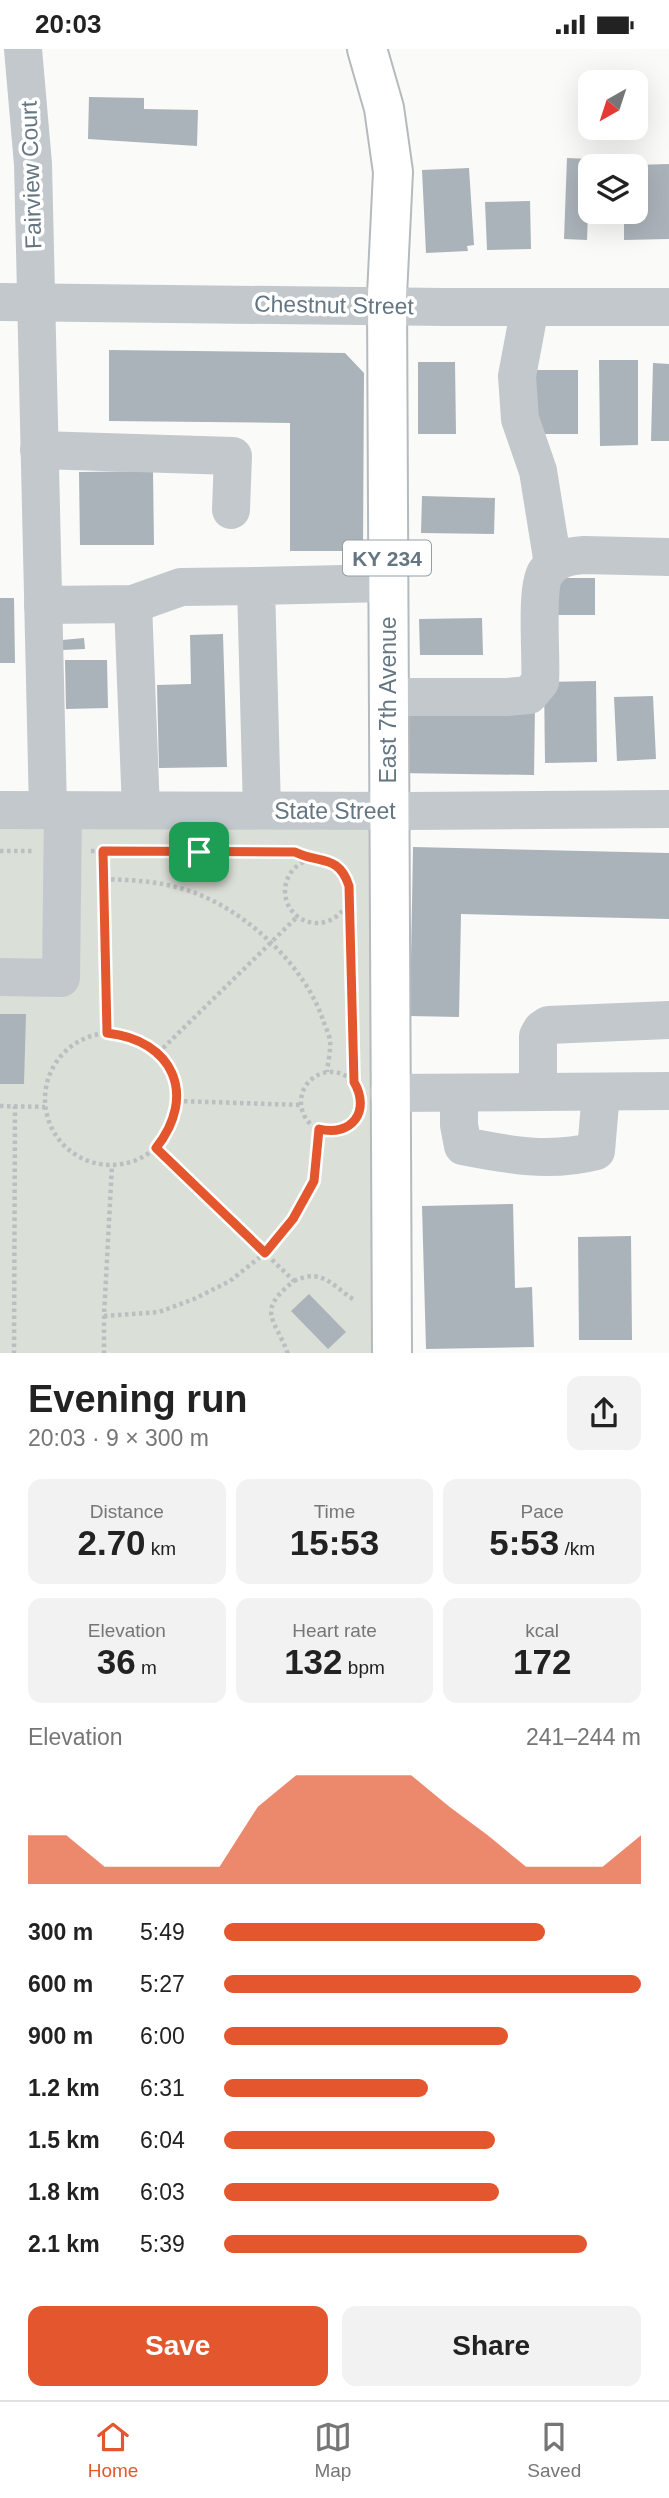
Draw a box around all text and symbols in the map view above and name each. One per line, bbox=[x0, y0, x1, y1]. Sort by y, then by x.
text: 20:03 bbox=[35, 9, 102, 39]
north arrow bbox=[578, 70, 648, 140]
map controls bbox=[578, 70, 648, 224]
street label: Fairview Court bbox=[15, 100, 47, 250]
button: layers bbox=[578, 154, 648, 224]
street label: Chestnut Street bbox=[254, 291, 415, 319]
road number: KY 234 bbox=[343, 540, 431, 575]
street label: East 7th Avenue bbox=[375, 616, 401, 784]
street label: State Street bbox=[274, 798, 396, 824]
pin bbox=[169, 822, 229, 882]
icon: arrive bbox=[180, 833, 218, 871]
button: share bbox=[567, 1376, 641, 1450]
text: Evening run bbox=[28, 1378, 248, 1420]
text: 20:03 · 9 × 300 m bbox=[28, 1425, 209, 1451]
text: Distance bbox=[90, 1501, 164, 1522]
text: Time bbox=[314, 1501, 355, 1522]
text: Pace bbox=[521, 1501, 564, 1522]
text: 2.70 bbox=[77, 1523, 146, 1562]
text: 15:53 bbox=[290, 1523, 379, 1562]
text: 5:53 bbox=[489, 1523, 559, 1562]
text: km bbox=[146, 1538, 176, 1559]
text: /km bbox=[559, 1538, 595, 1559]
text: Elevation bbox=[88, 1620, 166, 1641]
text: Heart rate bbox=[292, 1620, 377, 1641]
text: kcal bbox=[525, 1620, 559, 1641]
text: 36 bbox=[97, 1642, 136, 1681]
text: 132 bbox=[284, 1642, 343, 1681]
text: 172 bbox=[513, 1642, 571, 1681]
text: m bbox=[136, 1657, 157, 1678]
text: bpm bbox=[343, 1657, 385, 1678]
text: Elevation bbox=[28, 1724, 123, 1750]
text: 241–244 m bbox=[526, 1724, 641, 1750]
text: 300 m bbox=[28, 1919, 93, 1945]
text: 5:49 bbox=[140, 1919, 185, 1945]
text: 600 m bbox=[28, 1971, 93, 1997]
text: 5:27 bbox=[140, 1971, 185, 1997]
text: 900 m bbox=[28, 2023, 93, 2049]
text: 6:00 bbox=[140, 2023, 185, 2049]
text: 1.2 km bbox=[28, 2075, 100, 2101]
text: 6:31 bbox=[140, 2075, 185, 2101]
text: 1.5 km bbox=[28, 2127, 100, 2153]
text: 6:04 bbox=[140, 2127, 185, 2153]
text: 1.8 km bbox=[28, 2179, 100, 2205]
text: 6:03 bbox=[140, 2179, 185, 2205]
text: 2.1 km bbox=[28, 2231, 100, 2257]
text: 5:39 bbox=[140, 2231, 185, 2257]
button: Save bbox=[28, 2306, 328, 2386]
button: Share bbox=[342, 2306, 641, 2386]
tab: Home bbox=[88, 2418, 138, 2482]
tab: Map bbox=[314, 2418, 352, 2482]
tab: Saved bbox=[527, 2418, 581, 2482]

